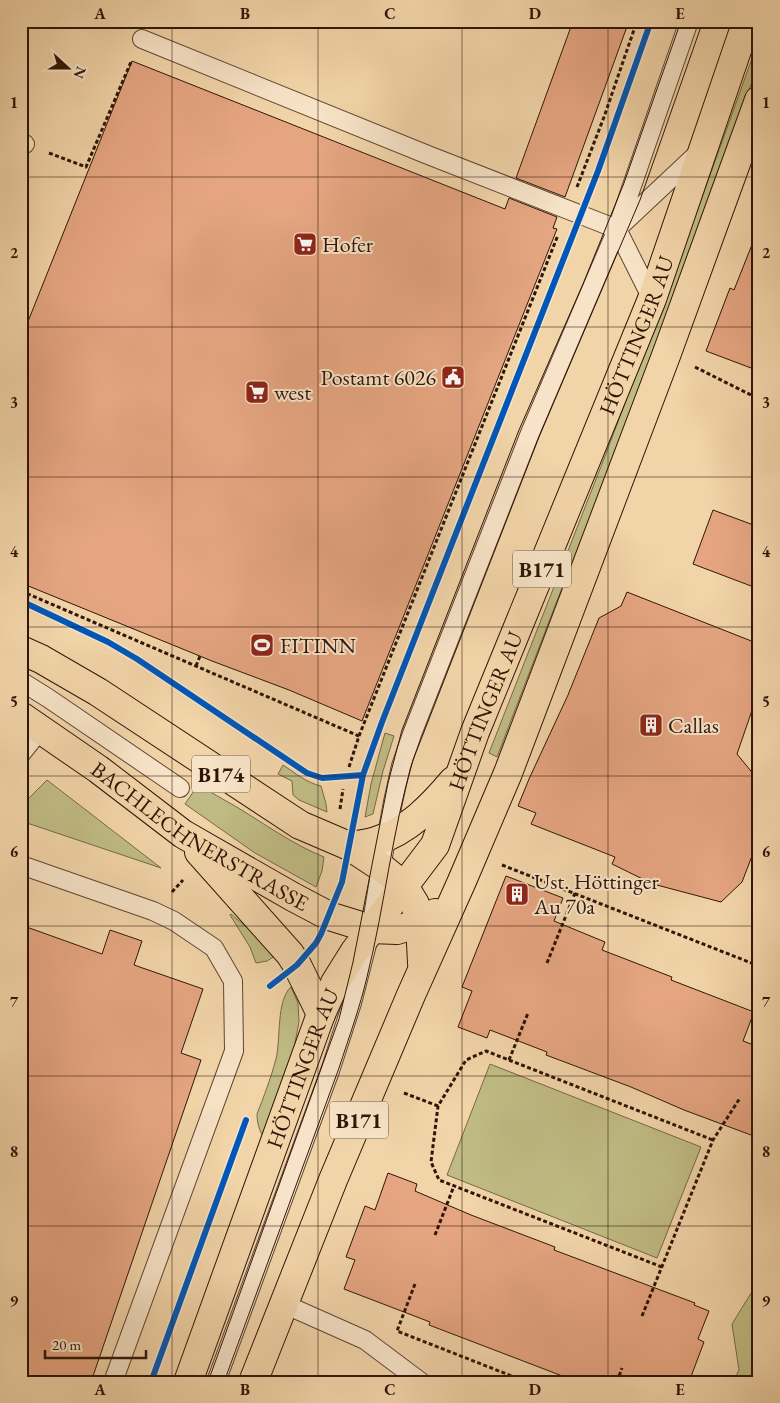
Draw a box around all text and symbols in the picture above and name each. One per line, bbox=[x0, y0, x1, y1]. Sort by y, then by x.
text: A bbox=[93, 3, 106, 24]
text: B bbox=[240, 3, 250, 24]
text: C bbox=[384, 3, 396, 24]
text: D bbox=[529, 3, 541, 24]
text: E bbox=[675, 3, 685, 24]
north arrow bbox=[42, 42, 92, 92]
text: N bbox=[69, 64, 91, 82]
text: 1 bbox=[10, 92, 18, 113]
text: 1 bbox=[762, 92, 770, 113]
place label: Hofer bbox=[322, 230, 374, 259]
supermarket icon: Hofer bbox=[292, 231, 318, 257]
text: 2 bbox=[10, 242, 19, 263]
text: 2 bbox=[762, 242, 771, 263]
street label: HÖTTINGER AU bbox=[592, 251, 680, 419]
place label: Postamt 6026 bbox=[321, 363, 436, 392]
public building icon: Postamt 6026 bbox=[440, 364, 466, 390]
place label: west bbox=[274, 378, 311, 407]
supermarket icon: west bbox=[244, 379, 270, 405]
text: 3 bbox=[10, 392, 18, 413]
text: 3 bbox=[762, 392, 770, 413]
text: 4 bbox=[10, 541, 19, 562]
text: 4 bbox=[762, 541, 771, 562]
road number: B171 bbox=[513, 550, 571, 588]
street label: HÖTTINGER AU bbox=[441, 626, 529, 794]
place label: FITINN bbox=[280, 631, 356, 660]
sports icon: FITINN bbox=[249, 632, 275, 658]
text: 5 bbox=[10, 691, 18, 712]
text: 5 bbox=[762, 691, 770, 712]
place label: Callas bbox=[668, 711, 719, 740]
building icon: Callas bbox=[638, 712, 664, 738]
street label: BACHLECHNERSTRASSE bbox=[85, 754, 314, 917]
road number: B174 bbox=[192, 756, 250, 792]
text: 6 bbox=[10, 841, 19, 862]
text: 6 bbox=[762, 841, 771, 862]
place label: Ust. Höttinger Au 70a bbox=[533, 867, 659, 921]
building icon: Ust. Höttinger Au 70a bbox=[504, 881, 530, 907]
street label: HÖTTINGER AU bbox=[259, 983, 346, 1152]
text: 7 bbox=[10, 991, 19, 1012]
text: 7 bbox=[762, 991, 771, 1012]
road number: B171 bbox=[330, 1102, 388, 1138]
text: 8 bbox=[10, 1141, 18, 1162]
text: 8 bbox=[762, 1141, 770, 1162]
text: 9 bbox=[10, 1290, 19, 1311]
text: 9 bbox=[762, 1290, 771, 1311]
scale bar bbox=[45, 1328, 146, 1360]
text: 20 m bbox=[52, 1335, 81, 1354]
text: A bbox=[93, 1379, 106, 1400]
text: B bbox=[240, 1379, 250, 1400]
text: C bbox=[384, 1379, 396, 1400]
text: D bbox=[529, 1379, 541, 1400]
text: E bbox=[675, 1379, 685, 1400]

